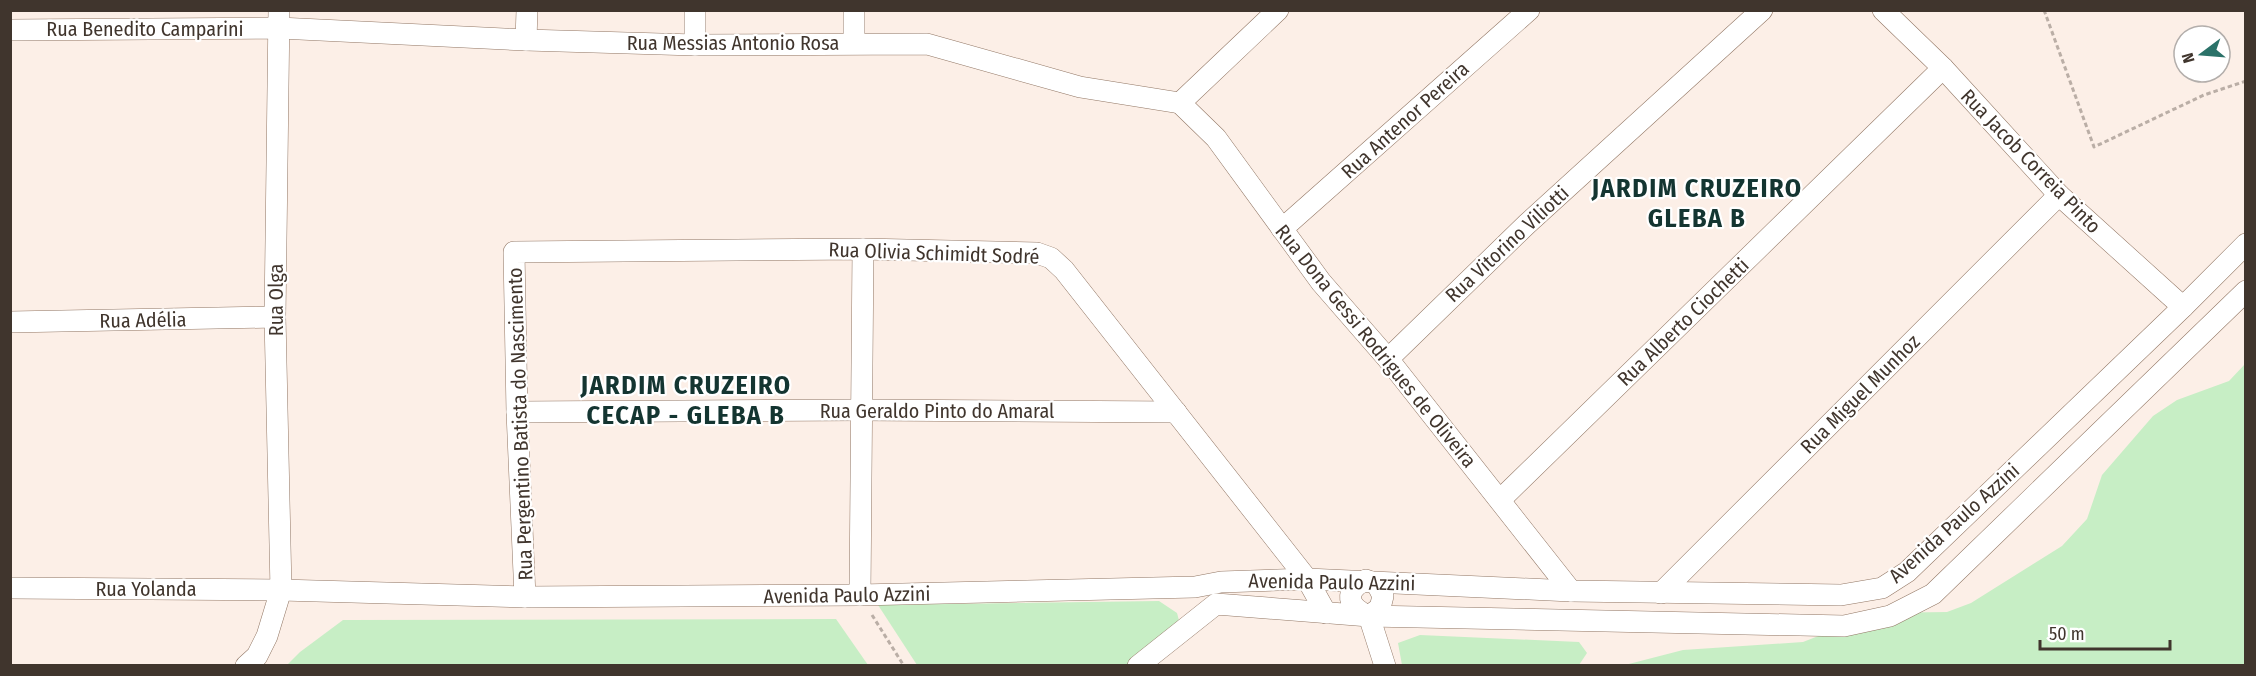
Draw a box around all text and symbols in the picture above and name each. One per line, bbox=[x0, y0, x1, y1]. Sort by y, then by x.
street label: Rua Benedito Camparini bbox=[46, 17, 244, 41]
north arrow bbox=[2172, 24, 2232, 84]
street label: Rua Messias Antonio Rosa bbox=[627, 31, 839, 55]
text: N bbox=[2178, 51, 2199, 65]
street label: Rua Antenor Pereira bbox=[1336, 57, 1474, 183]
street label: Rua Jacob Correia Pinto bbox=[1956, 84, 2106, 238]
district label: JARDIM CRUZEIRO GLEBA B bbox=[1590, 173, 1803, 234]
street label: Rua Vitorino Viliotti bbox=[1440, 181, 1574, 307]
street label: Rua Dona Gessi Rodrigues de Oliveira bbox=[1270, 220, 1482, 472]
street label: Rua Olivia Schimidt Sodré bbox=[828, 237, 1040, 269]
street label: Rua Alberto Ciochetti bbox=[1612, 253, 1754, 391]
street label: Rua Olga bbox=[264, 264, 288, 336]
street label: Rua Pergentino Batista do Nascimento bbox=[503, 267, 537, 581]
street label: Rua Adélia bbox=[99, 307, 187, 333]
street label: Rua Miguel Munhoz bbox=[1795, 329, 1925, 459]
district label: JARDIM CRUZEIRO CECAP - GLEBA B bbox=[579, 370, 792, 431]
street label: Rua Geraldo Pinto do Amaral bbox=[820, 399, 1054, 423]
street label: Avenida Paulo Azzini bbox=[1884, 458, 2024, 588]
street label: Avenida Paulo Azzini bbox=[1248, 569, 1416, 595]
street label: Rua Yolanda bbox=[95, 577, 197, 601]
street label: Avenida Paulo Azzini bbox=[763, 582, 931, 608]
scale bar bbox=[2040, 613, 2170, 651]
text: 50 m bbox=[2049, 623, 2085, 645]

